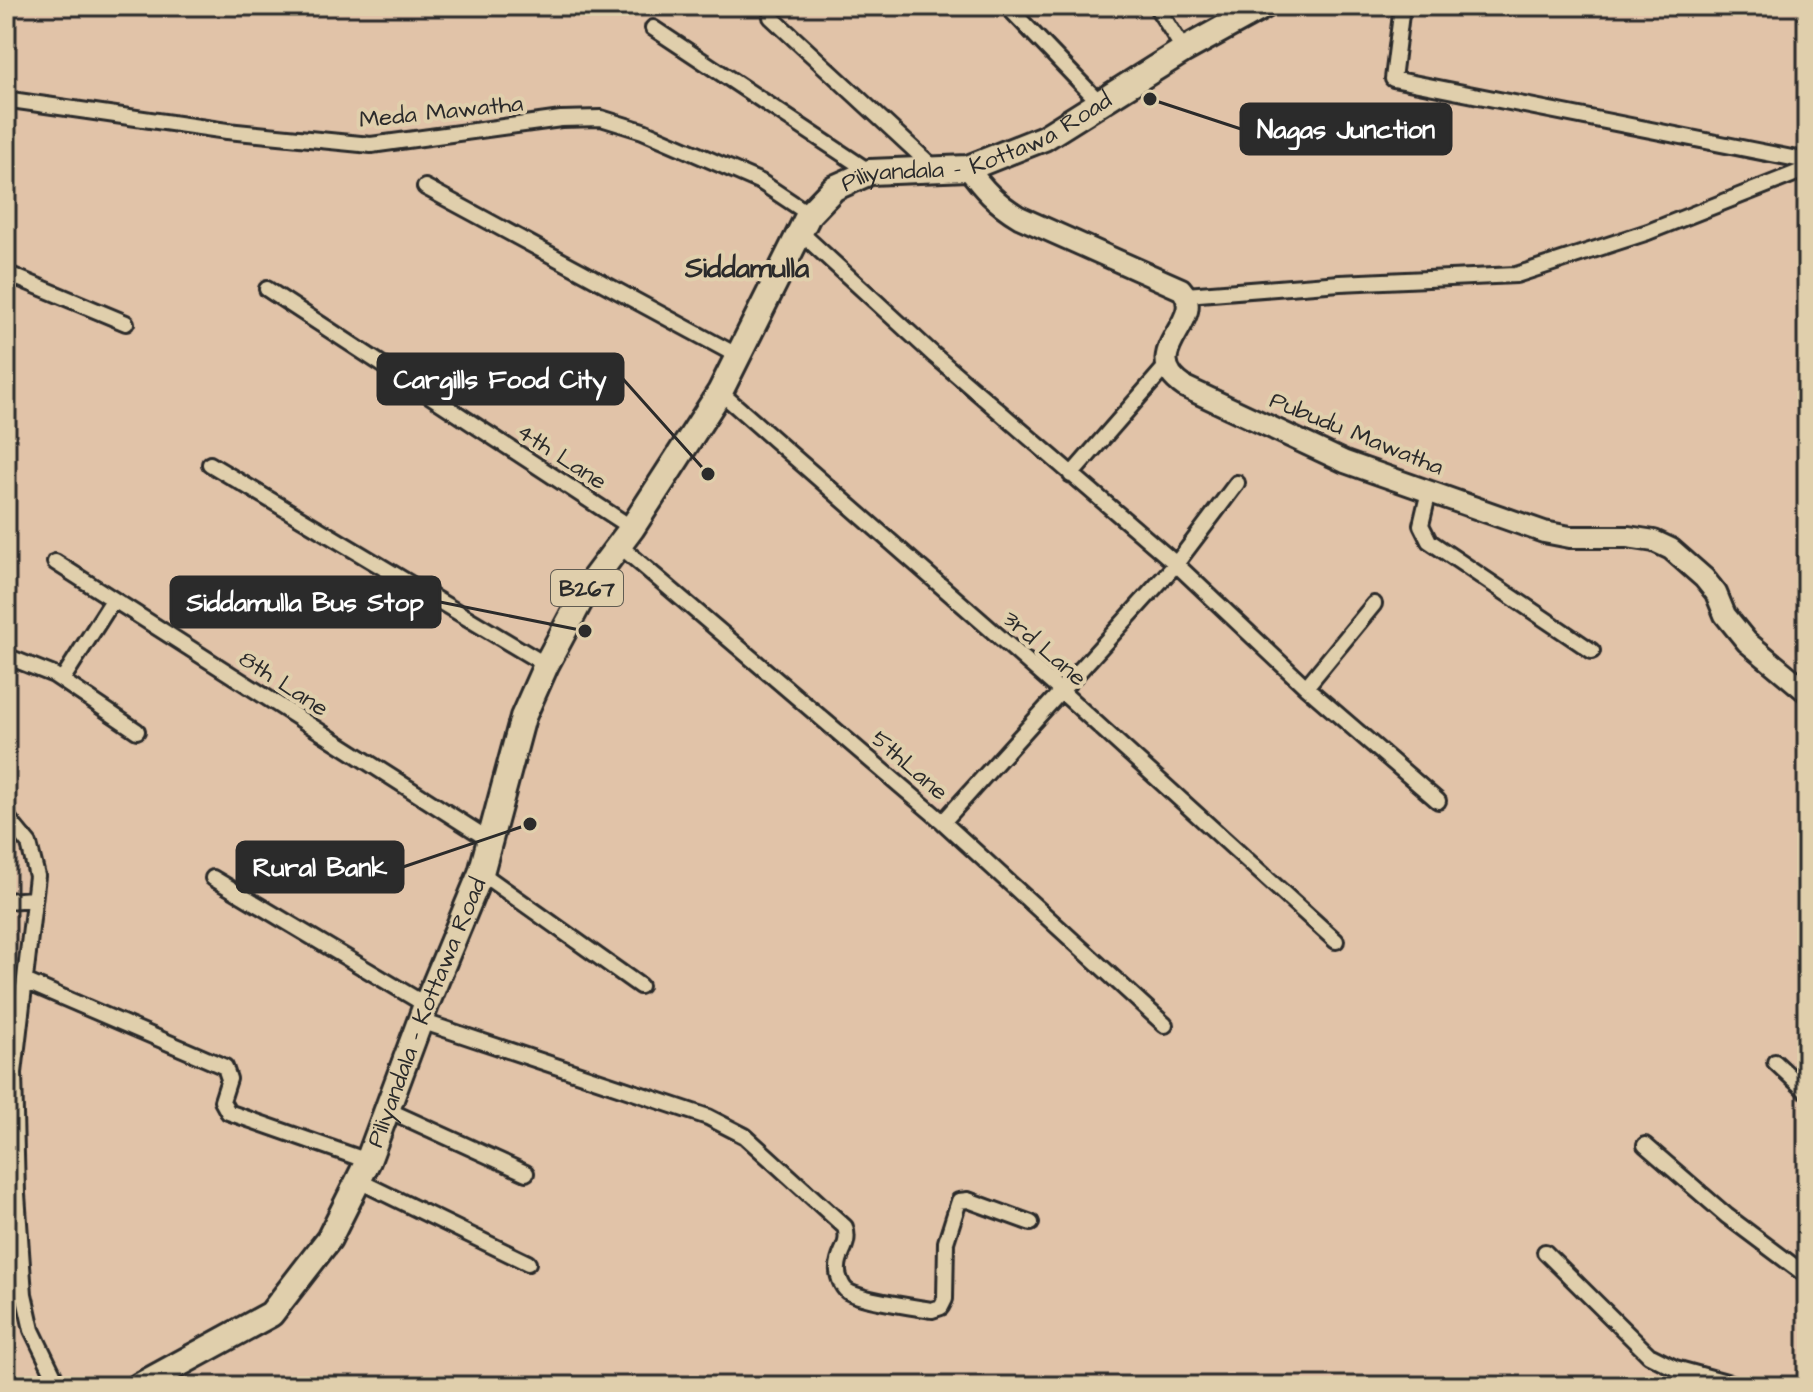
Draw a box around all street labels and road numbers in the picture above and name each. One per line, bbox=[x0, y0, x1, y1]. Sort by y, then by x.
street label: Piliyandala - Kottawa Road bbox=[836, 84, 1119, 201]
street label: Meda Mawatha bbox=[358, 86, 525, 137]
street label: Pubudu Mawatha bbox=[1265, 384, 1449, 484]
street label: 4th Lane bbox=[510, 415, 613, 499]
road number: B267 bbox=[551, 570, 623, 606]
street label: 3rd Lane bbox=[995, 603, 1094, 695]
street label: 8th Lane bbox=[232, 642, 335, 725]
street label: 5thLane bbox=[863, 723, 955, 809]
street label: Piliyandala - Kottawa Road bbox=[359, 873, 495, 1152]

